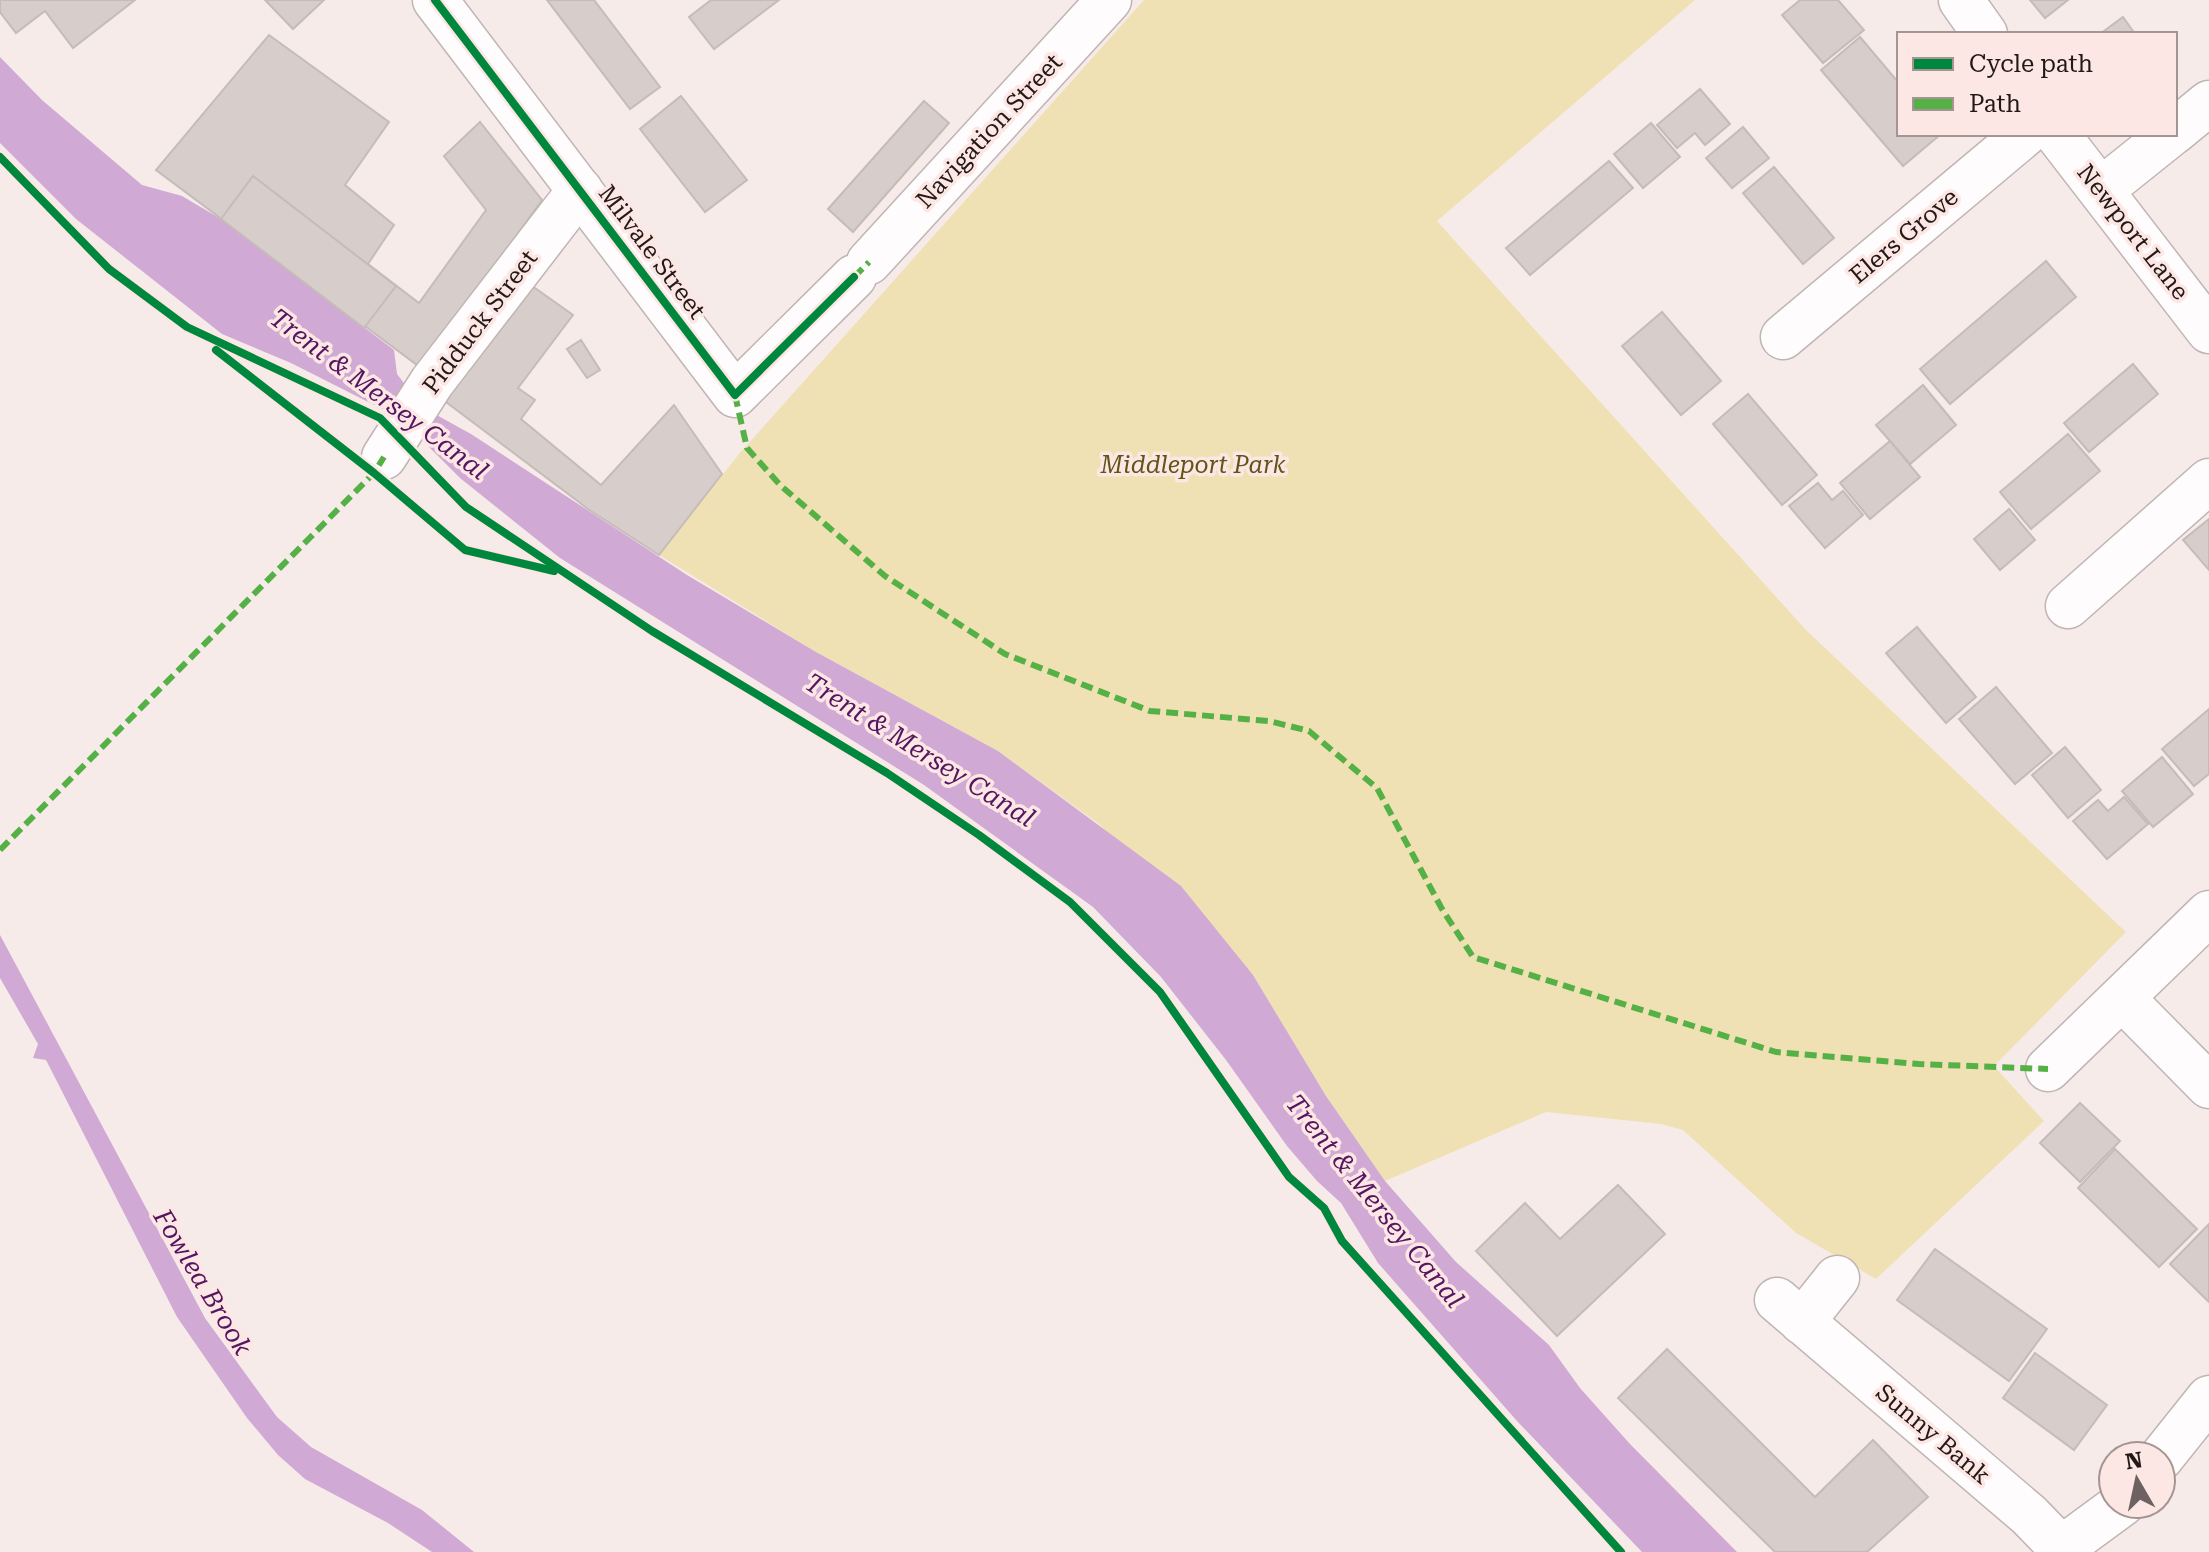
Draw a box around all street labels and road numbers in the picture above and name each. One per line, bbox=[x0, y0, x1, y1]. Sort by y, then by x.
street label: Navigation Street bbox=[910, 48, 1068, 214]
street label: Newport Lane bbox=[2071, 159, 2195, 305]
street label: Milvale Street bbox=[593, 180, 711, 324]
street label: Elers Grove bbox=[1844, 183, 1964, 289]
street label: Pidduck Street bbox=[417, 245, 543, 399]
street label: Sunny Bank bbox=[1870, 1378, 1996, 1490]

